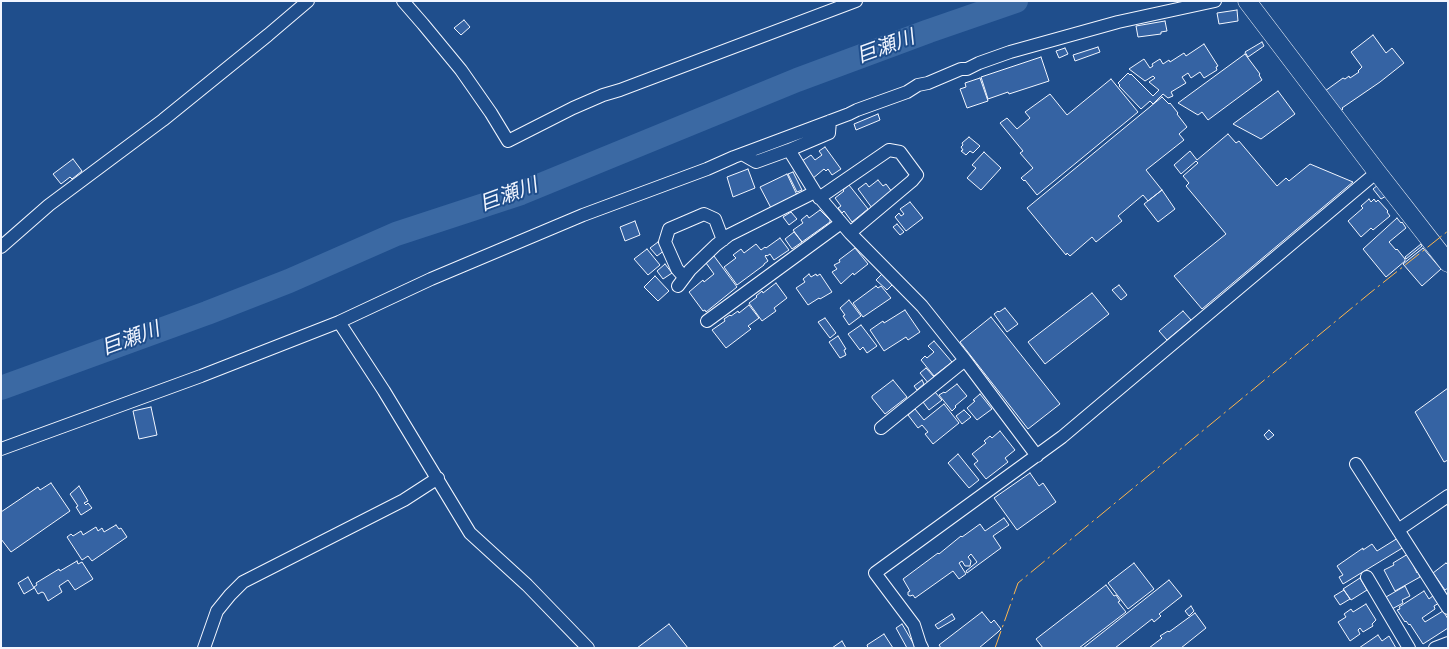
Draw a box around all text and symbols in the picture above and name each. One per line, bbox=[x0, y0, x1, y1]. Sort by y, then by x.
water label: 巨瀬川 bbox=[854, 26, 918, 70]
water label: 巨瀬川 bbox=[477, 174, 541, 218]
water label: 巨瀬川 bbox=[99, 318, 163, 362]

